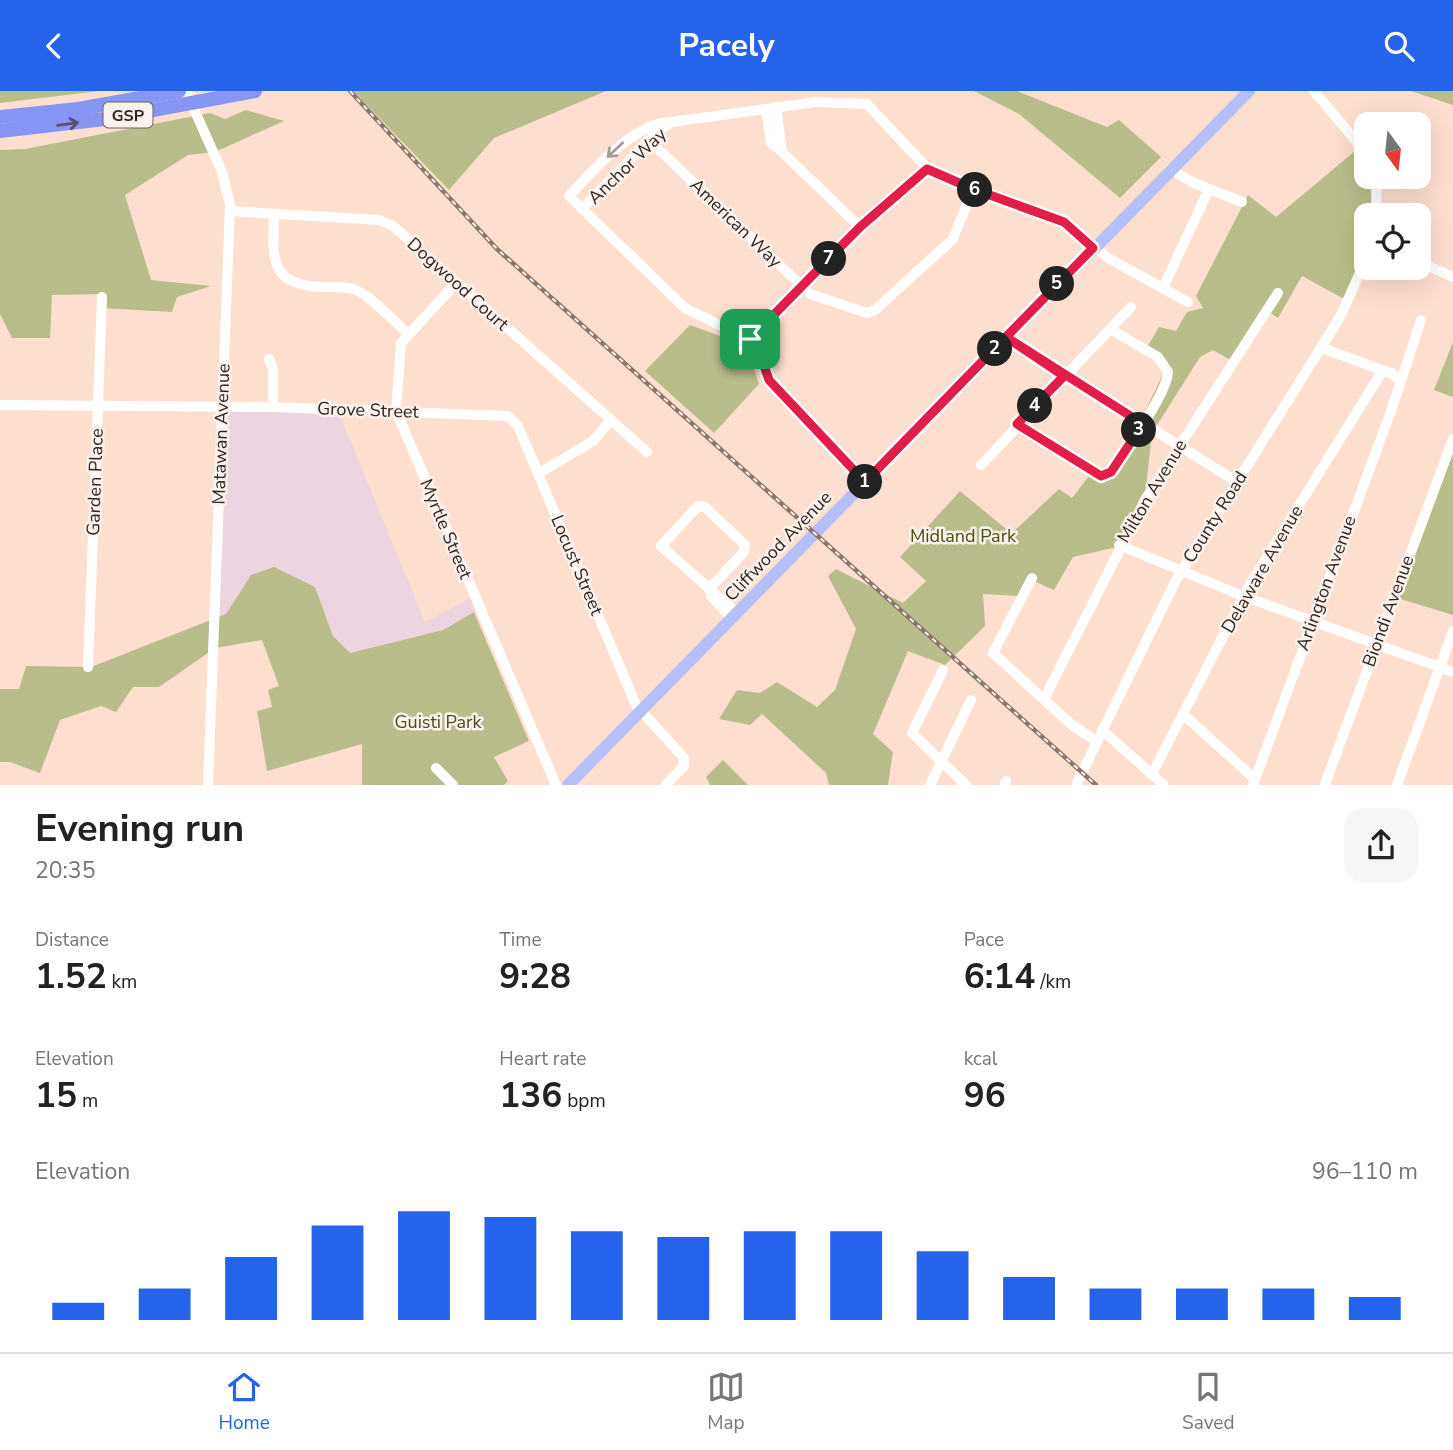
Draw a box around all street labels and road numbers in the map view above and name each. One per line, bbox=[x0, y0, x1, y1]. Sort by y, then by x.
road number: GSP bbox=[104, 103, 152, 127]
street label: Anchor Way bbox=[583, 122, 672, 210]
street label: American Way bbox=[685, 173, 788, 273]
street label: Dogwood Court bbox=[402, 232, 514, 336]
street label: Matawan Avenue bbox=[207, 363, 235, 505]
street label: Grove Street bbox=[317, 396, 420, 424]
street label: Garden Place bbox=[81, 428, 109, 536]
street label: Milton Avenue bbox=[1112, 435, 1192, 547]
street label: County Road bbox=[1177, 467, 1253, 567]
street label: Myrtle Street bbox=[414, 475, 478, 583]
street label: Cliffwood Avenue bbox=[719, 486, 837, 606]
street label: Delaware Avenue bbox=[1216, 501, 1308, 637]
street label: Locust Street bbox=[545, 511, 609, 619]
street label: Arlington Avenue bbox=[1290, 512, 1362, 654]
street label: Biondi Avenue bbox=[1357, 552, 1419, 670]

